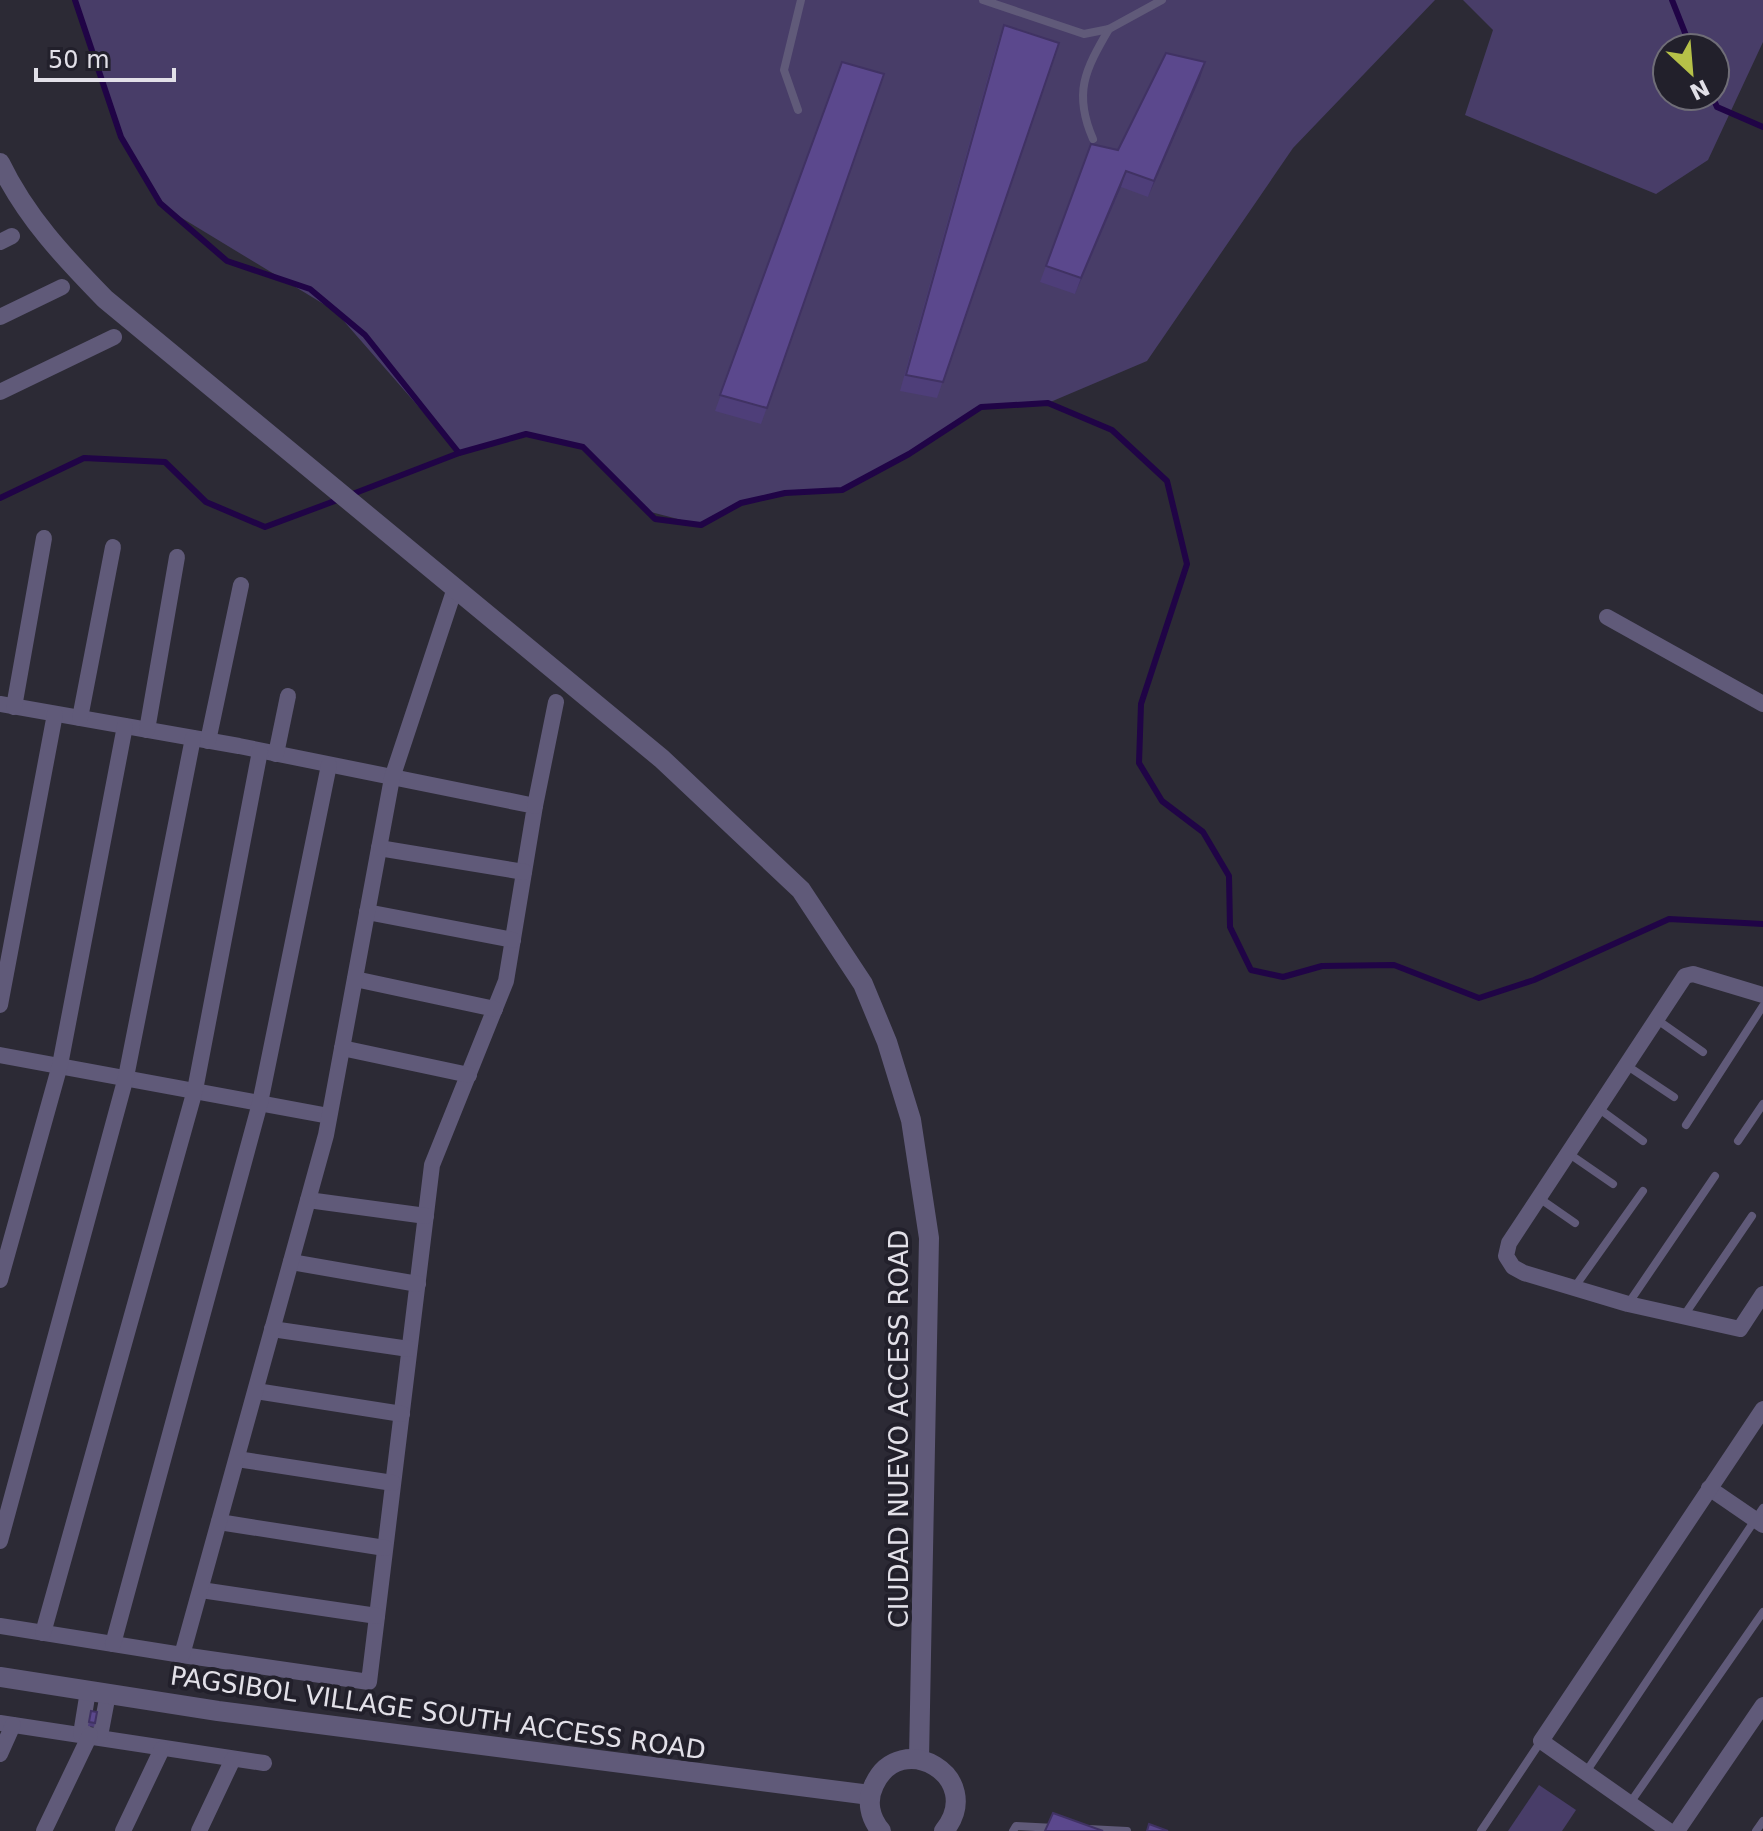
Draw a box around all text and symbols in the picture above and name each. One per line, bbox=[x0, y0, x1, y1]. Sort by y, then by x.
scale bar bbox=[36, 32, 174, 82]
north arrow bbox=[1651, 32, 1731, 112]
text: 50 m bbox=[48, 46, 110, 74]
text: N bbox=[1686, 74, 1713, 105]
street label: CIUDAD NUEVO ACCESS ROAD bbox=[884, 1230, 914, 1628]
street label: PAGSIBOL VILLAGE SOUTH ACCESS ROAD bbox=[168, 1661, 708, 1765]

